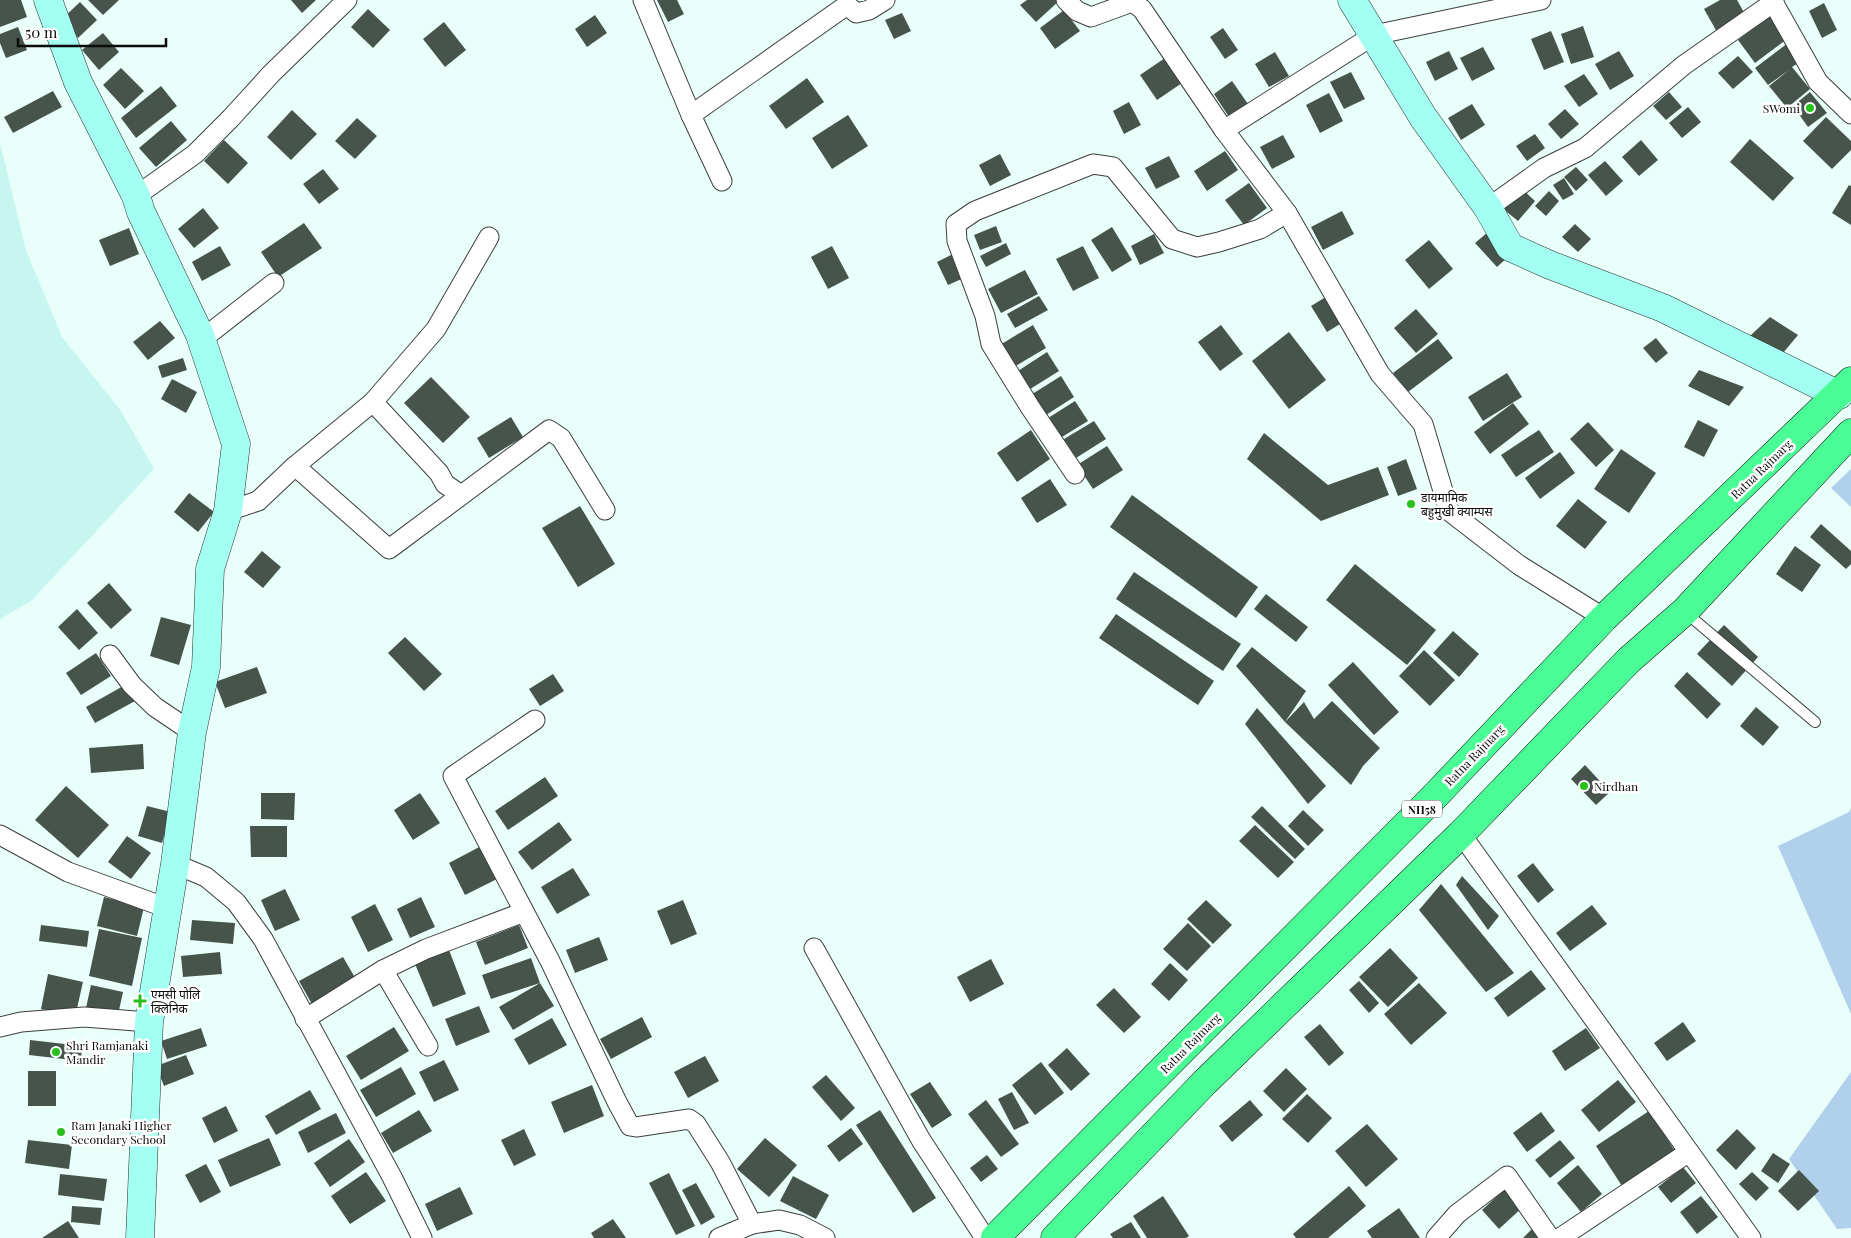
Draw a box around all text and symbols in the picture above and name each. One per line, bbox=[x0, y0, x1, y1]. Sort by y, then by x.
scale bar bbox=[18, 15, 165, 47]
text: 50 m bbox=[25, 22, 58, 42]
place label: SWomi bbox=[1763, 100, 1800, 116]
marker: SWomi bbox=[1804, 102, 1816, 114]
street label: Ratna Rajmarg bbox=[1727, 435, 1796, 502]
place label: डायमामिक बहुमुखी क्याम्पस bbox=[1420, 489, 1493, 520]
marker: डायमामिक बहुमुखी क्याम्पस bbox=[1405, 498, 1417, 510]
street label: Ratna Rajmarg bbox=[1441, 720, 1508, 789]
place label: Nirdhan bbox=[1594, 778, 1638, 794]
marker: Nirdhan bbox=[1578, 780, 1590, 792]
road number: NH58 bbox=[1402, 801, 1442, 818]
place label: एमसी पोलि क्लिनिक bbox=[151, 986, 201, 1016]
marker: एमसी पोलि क्लिनिक bbox=[133, 994, 147, 1008]
street label: Ratna Rajmarg bbox=[1156, 1009, 1224, 1077]
place label: Shri Ramjanaki Mandir bbox=[66, 1037, 149, 1067]
marker: Shri Ramjanaki Mandir bbox=[50, 1046, 62, 1058]
place label: Ram Janaki Higher Secondary School bbox=[71, 1117, 172, 1147]
marker: Ram Janaki Higher Secondary School bbox=[55, 1126, 67, 1138]

